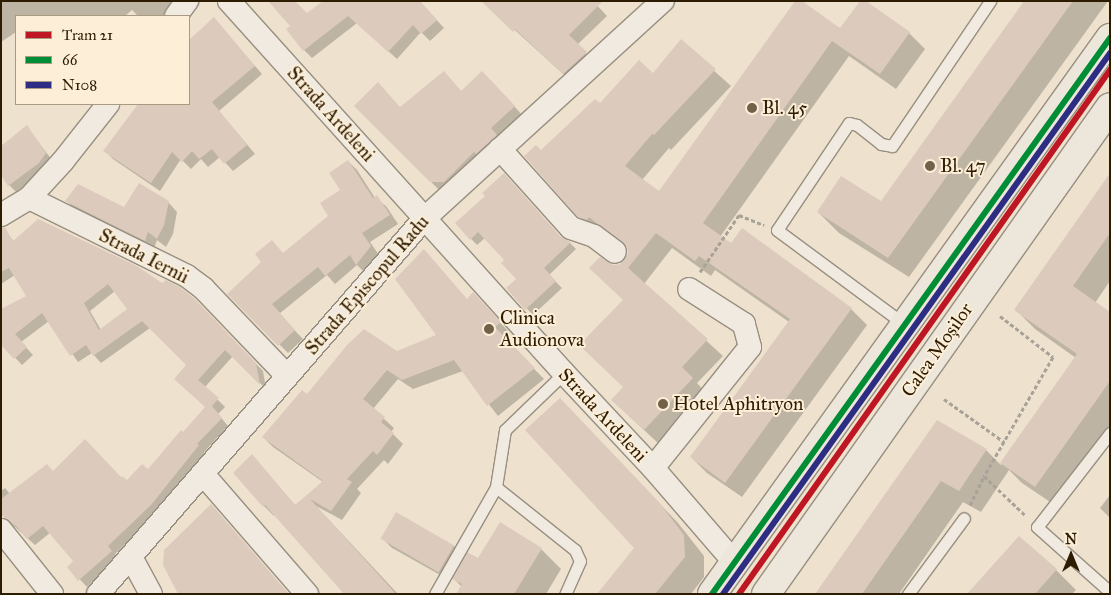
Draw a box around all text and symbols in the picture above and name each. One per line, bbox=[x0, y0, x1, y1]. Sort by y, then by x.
legend bbox=[15, 15, 190, 105]
text: Tram 21 bbox=[62, 26, 113, 44]
text: 66 bbox=[62, 51, 77, 69]
street label: Strada Ardeleni bbox=[282, 62, 380, 166]
text: N108 bbox=[62, 76, 97, 94]
place label: Bl. 45 bbox=[762, 97, 807, 119]
marker: Bl. 45 bbox=[746, 102, 758, 114]
place label: Bl. 47 bbox=[940, 155, 986, 177]
marker: Bl. 47 bbox=[924, 160, 936, 172]
street label: Strada Episcopul Radu bbox=[300, 211, 434, 359]
street label: Strada Iernii bbox=[95, 224, 193, 288]
street label: Calea Moșilor bbox=[896, 299, 978, 401]
place label: Clinica Audionova bbox=[500, 307, 584, 351]
marker: Clinica Audionova bbox=[482, 322, 496, 336]
street label: Strada Ardeleni bbox=[554, 363, 652, 467]
place label: Hotel Aphitryon bbox=[673, 393, 803, 415]
marker: Hotel Aphitryon bbox=[657, 398, 669, 410]
north arrow bbox=[1046, 530, 1096, 580]
text: N bbox=[1065, 531, 1077, 548]

